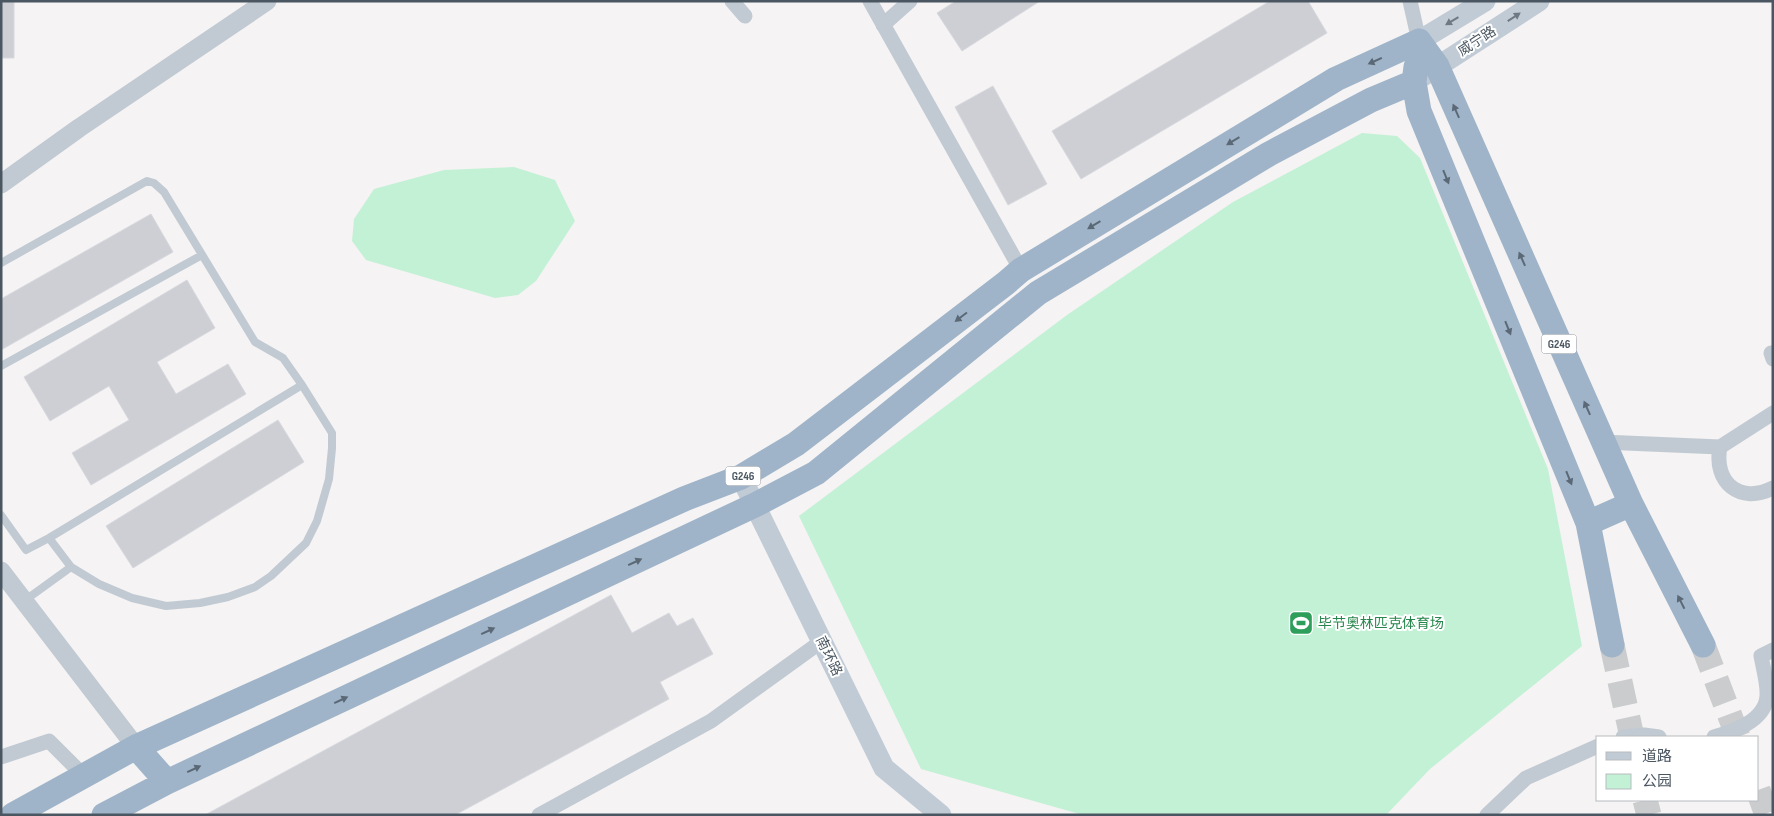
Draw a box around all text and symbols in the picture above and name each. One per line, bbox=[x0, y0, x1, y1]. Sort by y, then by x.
one-way arrow bbox=[1507, 13, 1521, 22]
one-way arrow bbox=[1446, 17, 1459, 26]
street label: 威宁路 bbox=[1455, 22, 1499, 60]
one-way arrow bbox=[1368, 58, 1382, 66]
one-way arrow bbox=[1452, 104, 1460, 118]
one-way arrow bbox=[1227, 137, 1240, 146]
one-way arrow bbox=[1443, 170, 1451, 185]
one-way arrow bbox=[1088, 221, 1101, 230]
one-way arrow bbox=[1517, 252, 1525, 266]
one-way arrow bbox=[955, 312, 968, 323]
one-way arrow bbox=[1504, 321, 1512, 336]
road number: G246 bbox=[1542, 334, 1576, 354]
one-way arrow bbox=[1583, 401, 1591, 415]
road number: G246 bbox=[726, 466, 760, 486]
one-way arrow bbox=[1566, 471, 1574, 485]
one-way arrow bbox=[628, 557, 642, 565]
one-way arrow bbox=[1677, 594, 1685, 609]
sports icon: 毕节奥林匹克体育场 bbox=[1288, 610, 1314, 636]
place label: 毕节奥林匹克体育场 bbox=[1318, 615, 1444, 632]
one-way arrow bbox=[481, 627, 495, 635]
street label: 南环路 bbox=[812, 633, 846, 679]
one-way arrow bbox=[334, 696, 348, 704]
legend bbox=[1596, 736, 1759, 801]
text: 道路 bbox=[1642, 747, 1672, 766]
one-way arrow bbox=[187, 765, 201, 773]
text: 公园 bbox=[1642, 772, 1672, 791]

